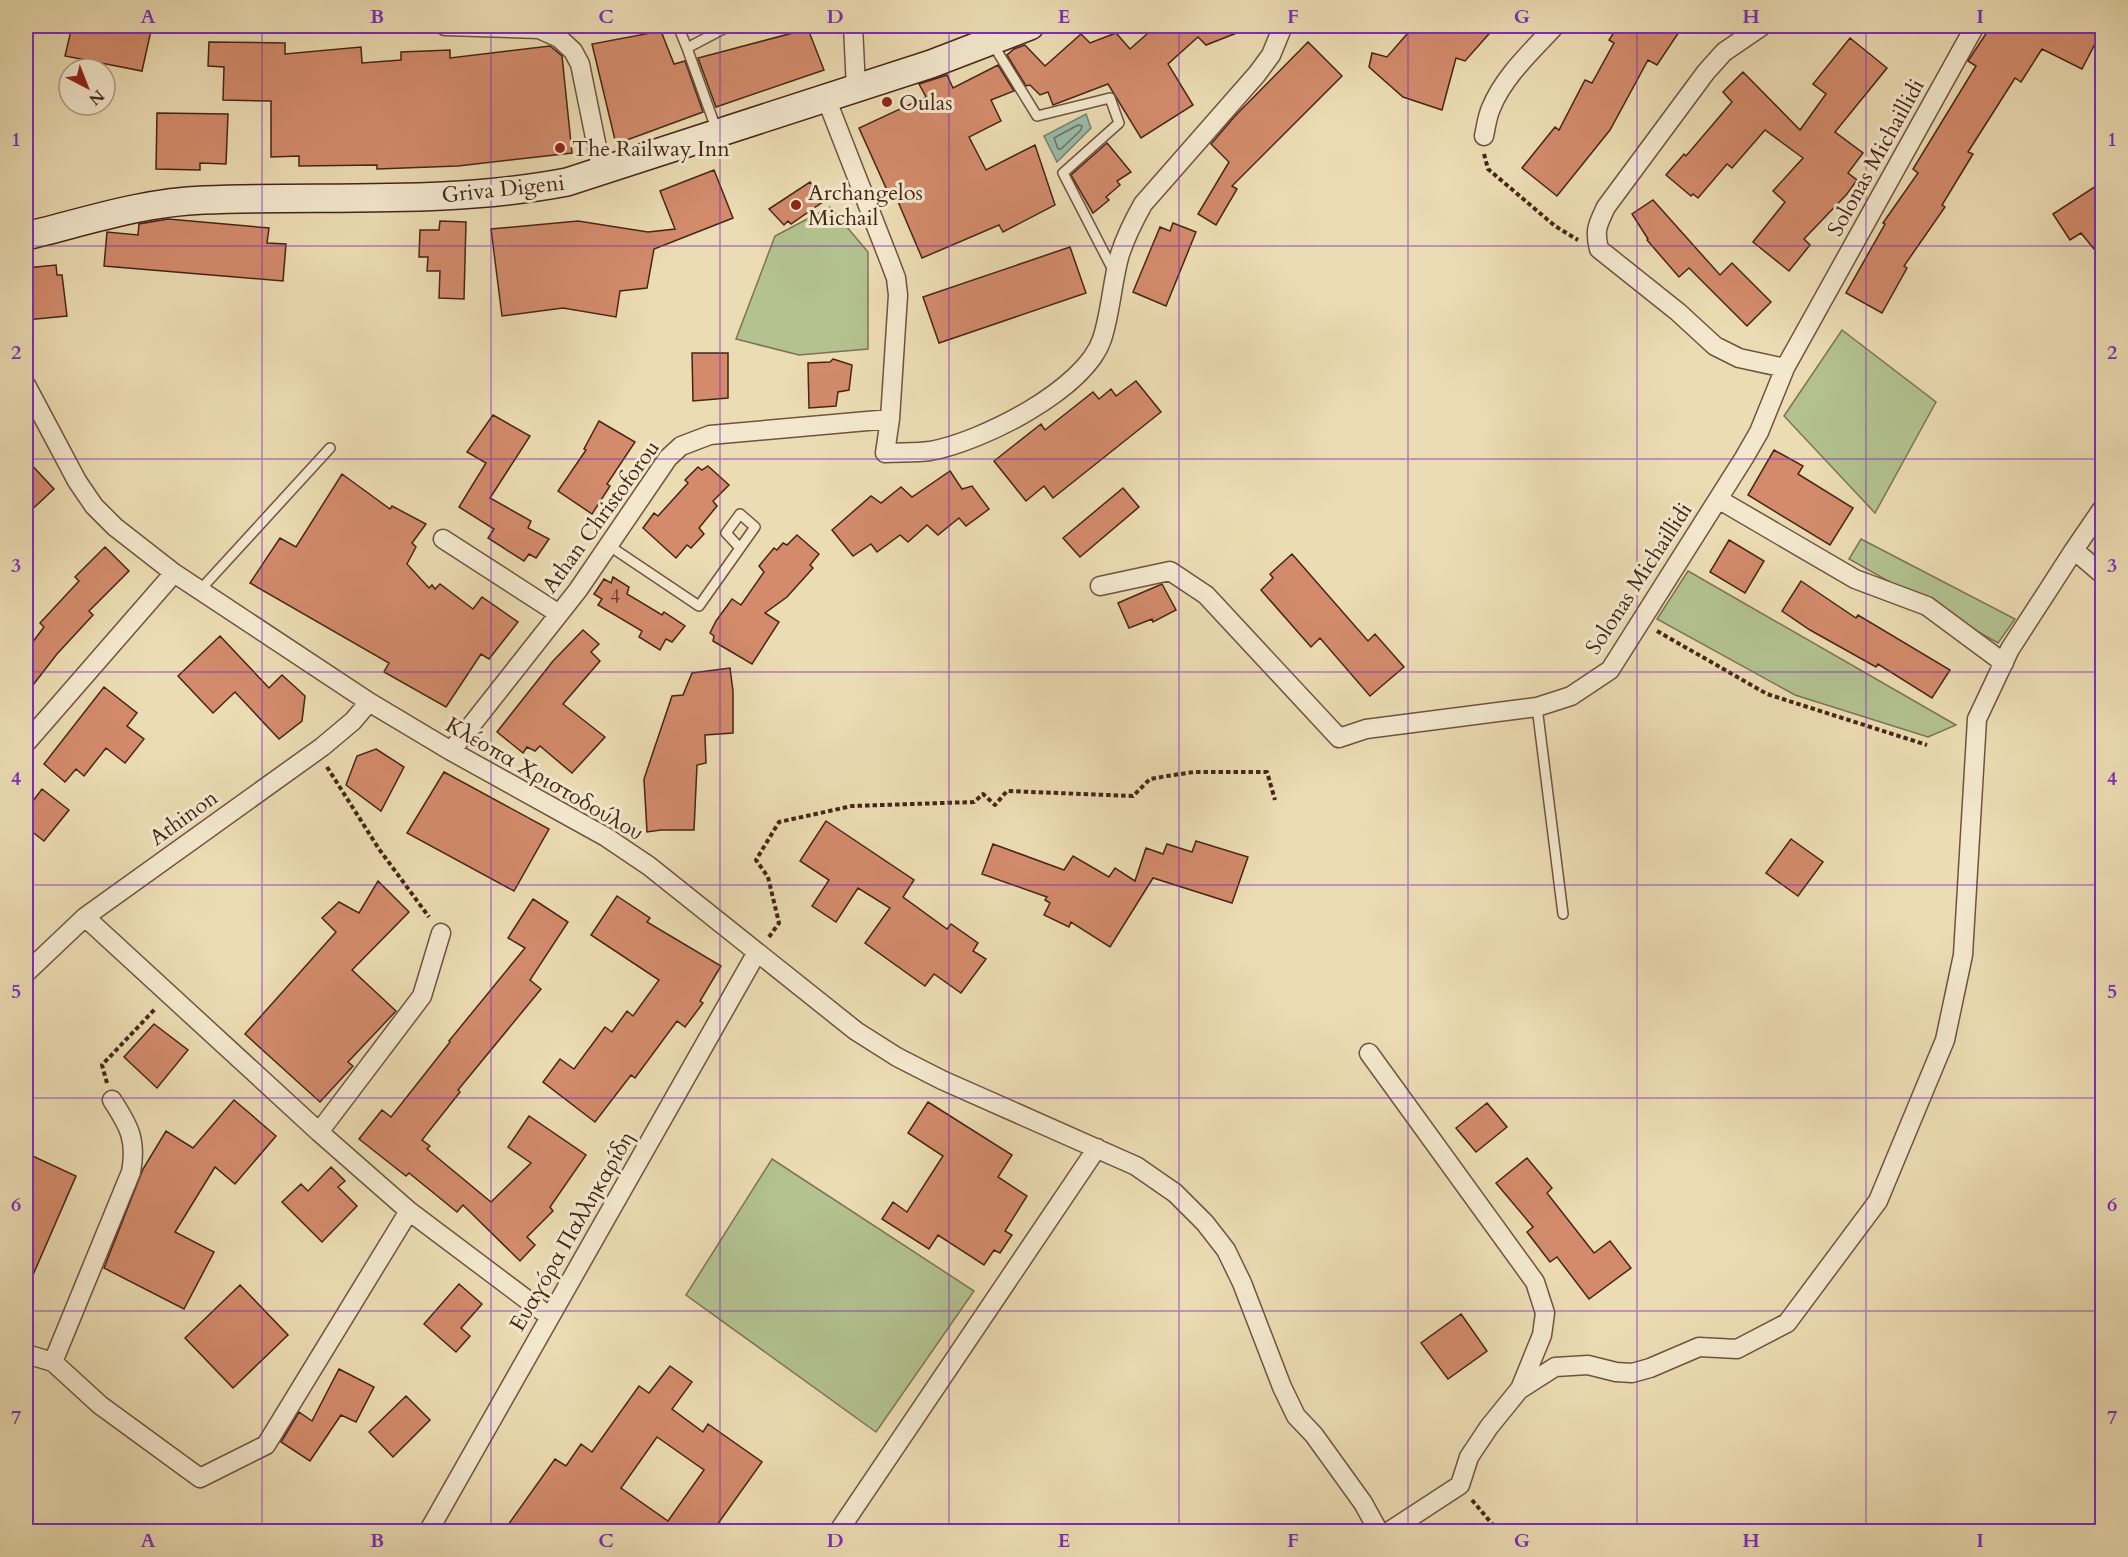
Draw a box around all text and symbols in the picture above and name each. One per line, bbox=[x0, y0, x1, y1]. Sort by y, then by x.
text: A bbox=[140, 3, 156, 30]
text: B bbox=[370, 3, 384, 30]
text: C bbox=[598, 3, 614, 30]
text: D bbox=[826, 3, 844, 30]
text: E bbox=[1058, 3, 1070, 30]
text: F bbox=[1287, 3, 1299, 30]
text: G bbox=[1514, 3, 1530, 30]
text: H bbox=[1742, 3, 1760, 30]
text: I bbox=[1976, 3, 1984, 30]
north arrow bbox=[57, 57, 117, 117]
street label: Solonas Michaillidi bbox=[1820, 73, 1932, 242]
text: N bbox=[84, 85, 109, 110]
place label: Oulas bbox=[899, 88, 953, 118]
marker: Oulas bbox=[880, 95, 894, 109]
text: 1 bbox=[11, 126, 21, 153]
text: 1 bbox=[2107, 126, 2117, 153]
place label: The Railway Inn bbox=[572, 134, 730, 164]
marker: The Railway Inn bbox=[553, 141, 567, 155]
street label: Griva Digeni bbox=[440, 168, 566, 210]
place label: Archangelos Michail bbox=[808, 178, 923, 233]
marker: Archangelos Michail bbox=[789, 198, 803, 212]
text: 2 bbox=[11, 339, 21, 366]
text: 2 bbox=[2107, 339, 2117, 366]
street label: Athan Christoforou bbox=[535, 434, 667, 599]
street label: Solonas Michaillidi bbox=[1578, 497, 1699, 660]
text: 3 bbox=[11, 552, 21, 579]
text: 3 bbox=[2107, 552, 2117, 579]
house number: 4 bbox=[610, 583, 620, 610]
street label: Κλέοπα Χριστοδούλου bbox=[440, 710, 649, 848]
text: 4 bbox=[11, 765, 21, 792]
text: 4 bbox=[2107, 765, 2117, 792]
street label: Athinon bbox=[143, 783, 224, 853]
text: 5 bbox=[11, 978, 21, 1005]
text: 5 bbox=[2107, 978, 2117, 1005]
street label: Ευαγόρα Παλληκαρίδη bbox=[502, 1126, 641, 1337]
text: 6 bbox=[11, 1191, 21, 1218]
text: 6 bbox=[2107, 1191, 2117, 1218]
text: 7 bbox=[11, 1404, 21, 1431]
text: 7 bbox=[2107, 1404, 2117, 1431]
text: A bbox=[140, 1527, 156, 1554]
text: B bbox=[370, 1527, 384, 1554]
text: C bbox=[598, 1527, 614, 1554]
text: D bbox=[826, 1527, 844, 1554]
text: E bbox=[1058, 1527, 1070, 1554]
text: F bbox=[1287, 1527, 1299, 1554]
text: G bbox=[1514, 1527, 1530, 1554]
text: H bbox=[1742, 1527, 1760, 1554]
text: I bbox=[1976, 1527, 1984, 1554]

